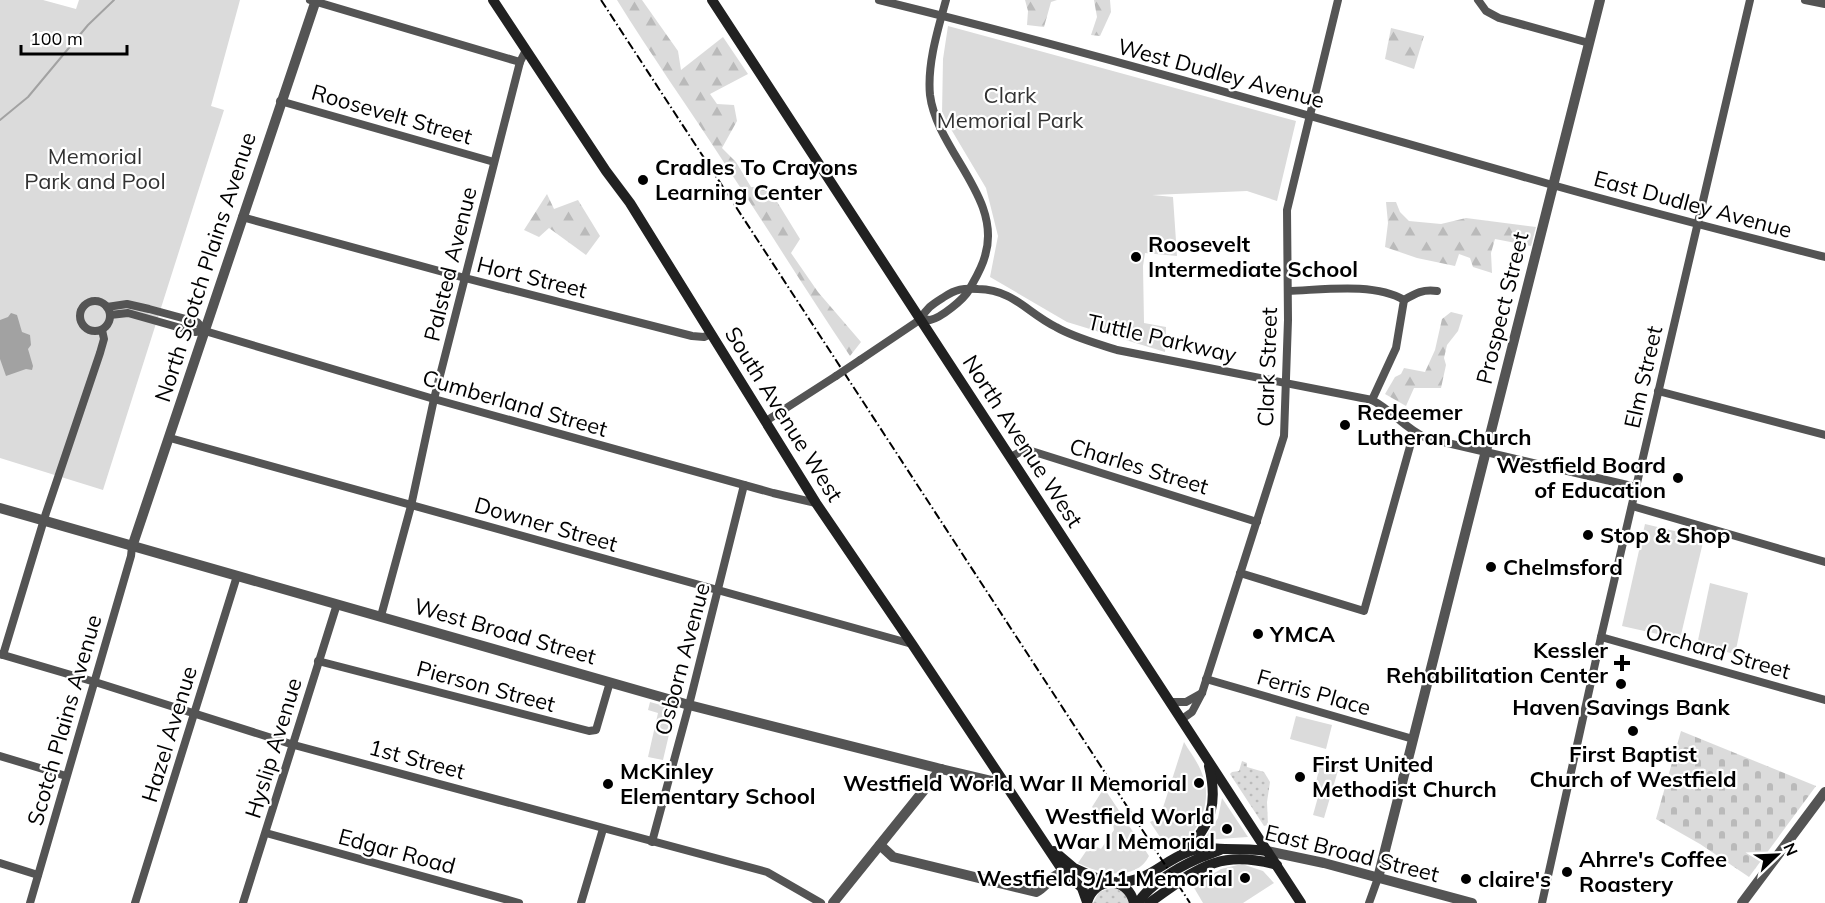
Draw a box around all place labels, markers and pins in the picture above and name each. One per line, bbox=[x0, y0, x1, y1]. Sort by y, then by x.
place label: Cradles To Crayons Learning Center bbox=[655, 153, 858, 206]
marker: Cradles To Crayons Learning Center bbox=[636, 173, 650, 187]
place label: Roosevelt Intermediate School bbox=[1148, 230, 1358, 283]
marker: Roosevelt Intermediate School bbox=[1129, 250, 1143, 264]
place label: Redeemer Lutheran Church bbox=[1357, 398, 1532, 451]
marker: Redeemer Lutheran Church bbox=[1338, 418, 1352, 432]
place label: Westfield Board of Education bbox=[1496, 451, 1666, 504]
marker: Westfield Board of Education bbox=[1671, 471, 1685, 485]
place label: Stop & Shop bbox=[1600, 521, 1730, 549]
marker: Stop & Shop bbox=[1581, 528, 1595, 542]
place label: Chelmsford bbox=[1503, 553, 1623, 581]
marker: Chelmsford bbox=[1484, 560, 1498, 574]
place label: YMCA bbox=[1269, 620, 1335, 648]
marker: YMCA bbox=[1251, 627, 1265, 641]
place label: Kessler Rehabilitation Center bbox=[1386, 636, 1608, 689]
marker: Kessler Rehabilitation Center bbox=[1613, 654, 1631, 672]
marker: Haven Savings Bank bbox=[1614, 677, 1628, 691]
place label: Haven Savings Bank bbox=[1512, 693, 1731, 721]
marker: First Baptist Church of Westfield bbox=[1626, 724, 1640, 738]
place label: First Baptist Church of Westfield bbox=[1529, 740, 1737, 793]
place label: First United Methodist Church bbox=[1312, 750, 1497, 803]
place label: McKinley Elementary School bbox=[620, 757, 816, 810]
place label: Westfield World War II Memorial bbox=[843, 769, 1187, 797]
marker: First United Methodist Church bbox=[1293, 770, 1307, 784]
marker: Westfield World War II Memorial bbox=[1192, 776, 1206, 790]
marker: McKinley Elementary School bbox=[601, 777, 615, 791]
place label: Westfield World War I Memorial bbox=[1045, 802, 1215, 855]
marker: Westfield World War I Memorial bbox=[1220, 822, 1234, 836]
place label: Ahrre's Coffee Roastery bbox=[1579, 845, 1727, 898]
place label: Westfield 9/11 Memorial bbox=[977, 864, 1233, 892]
place label: claire's bbox=[1478, 865, 1551, 893]
marker: Ahrre's Coffee Roastery bbox=[1560, 865, 1574, 879]
marker: Westfield 9/11 Memorial bbox=[1238, 871, 1252, 885]
marker: claire's bbox=[1459, 872, 1473, 886]

